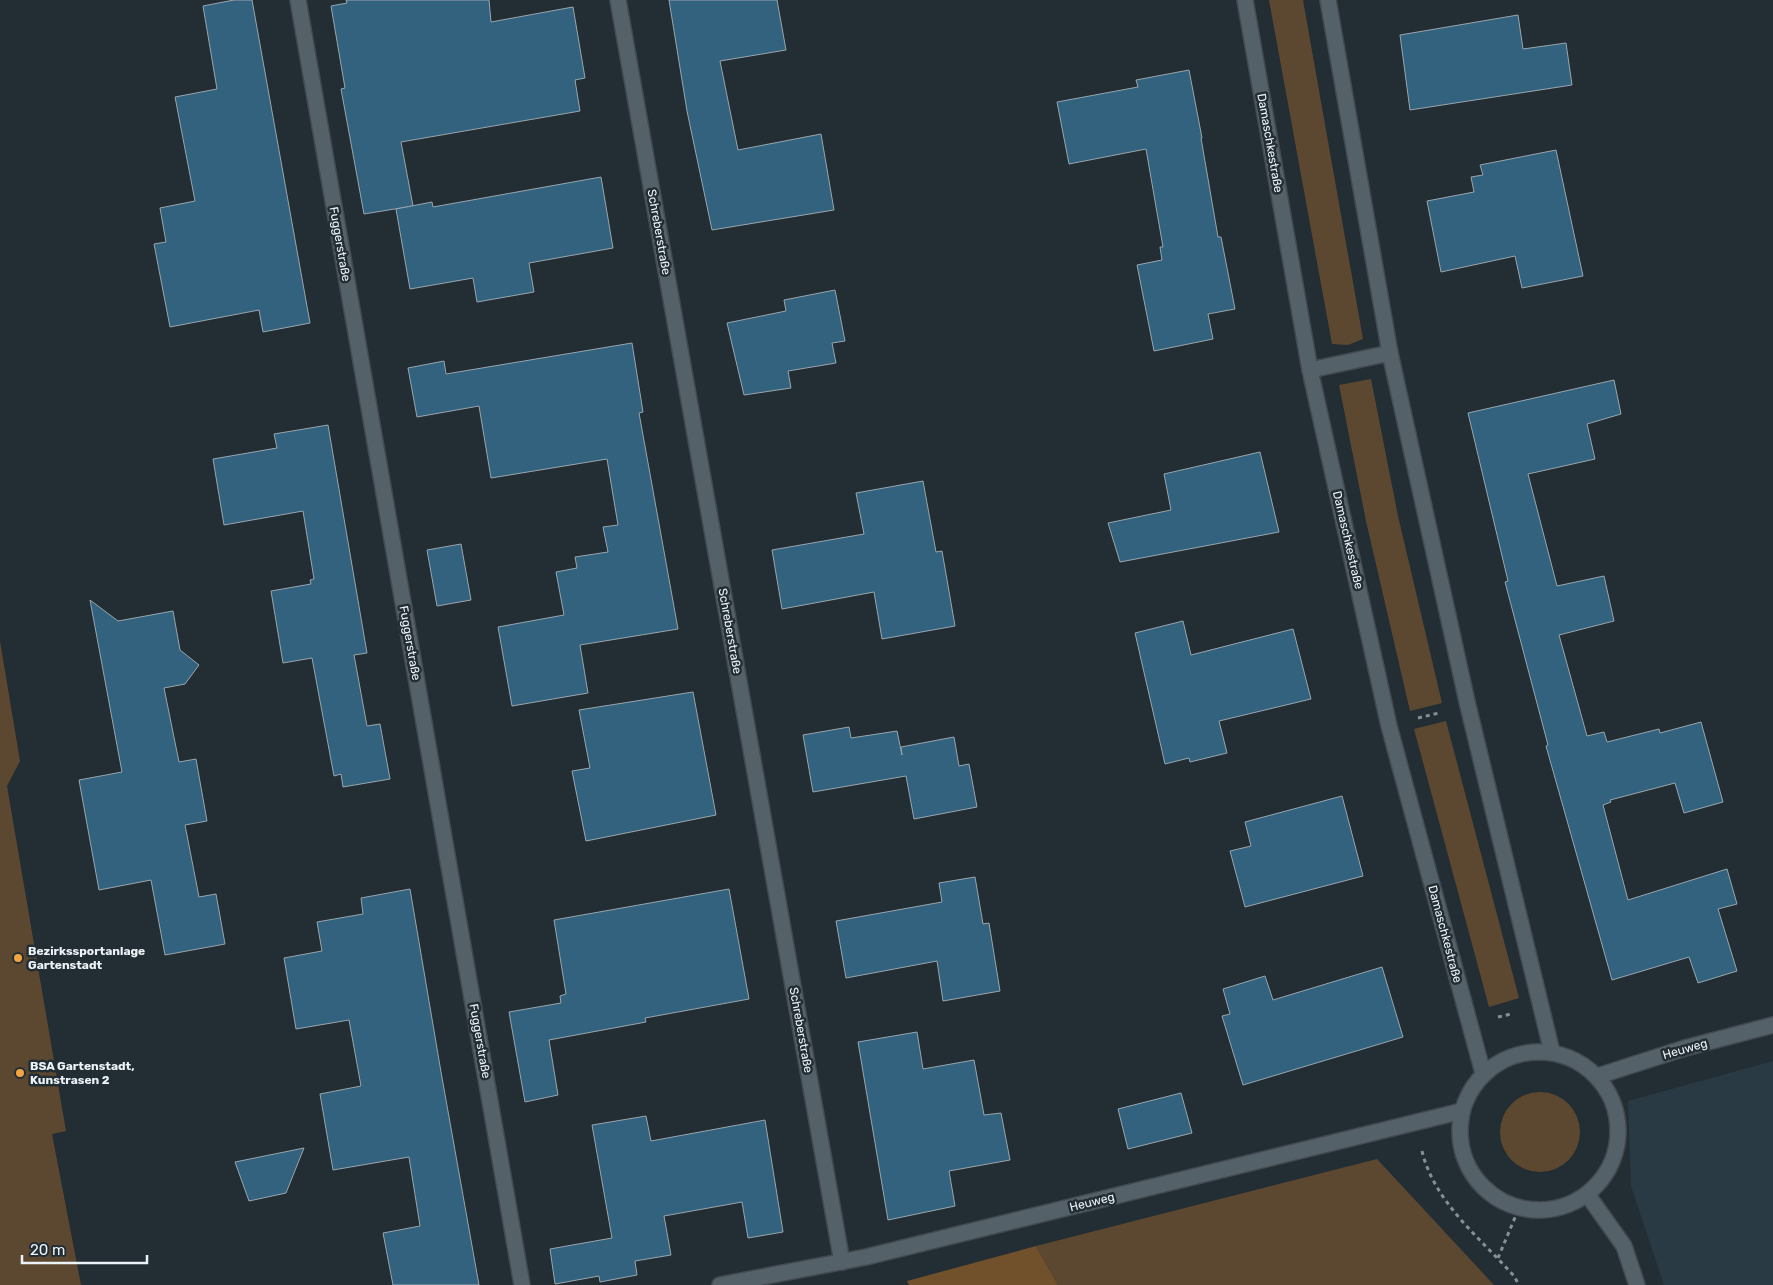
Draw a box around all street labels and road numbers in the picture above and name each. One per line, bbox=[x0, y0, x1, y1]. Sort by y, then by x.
street label: Damaschkestraße bbox=[1254, 92, 1286, 194]
street label: Schreberstraße bbox=[645, 188, 673, 276]
street label: Fuggerstraße bbox=[327, 206, 353, 283]
street label: Damaschkestraße bbox=[1330, 489, 1366, 591]
street label: Schreberstraße bbox=[716, 587, 744, 675]
street label: Fuggerstraße bbox=[397, 605, 423, 682]
street label: Damaschkestraße bbox=[1425, 884, 1465, 985]
street label: Schreberstraße bbox=[787, 986, 815, 1074]
street label: Fuggerstraße bbox=[467, 1003, 493, 1080]
street label: Heuweg bbox=[1661, 1036, 1709, 1062]
street label: Heuweg bbox=[1068, 1190, 1116, 1214]

